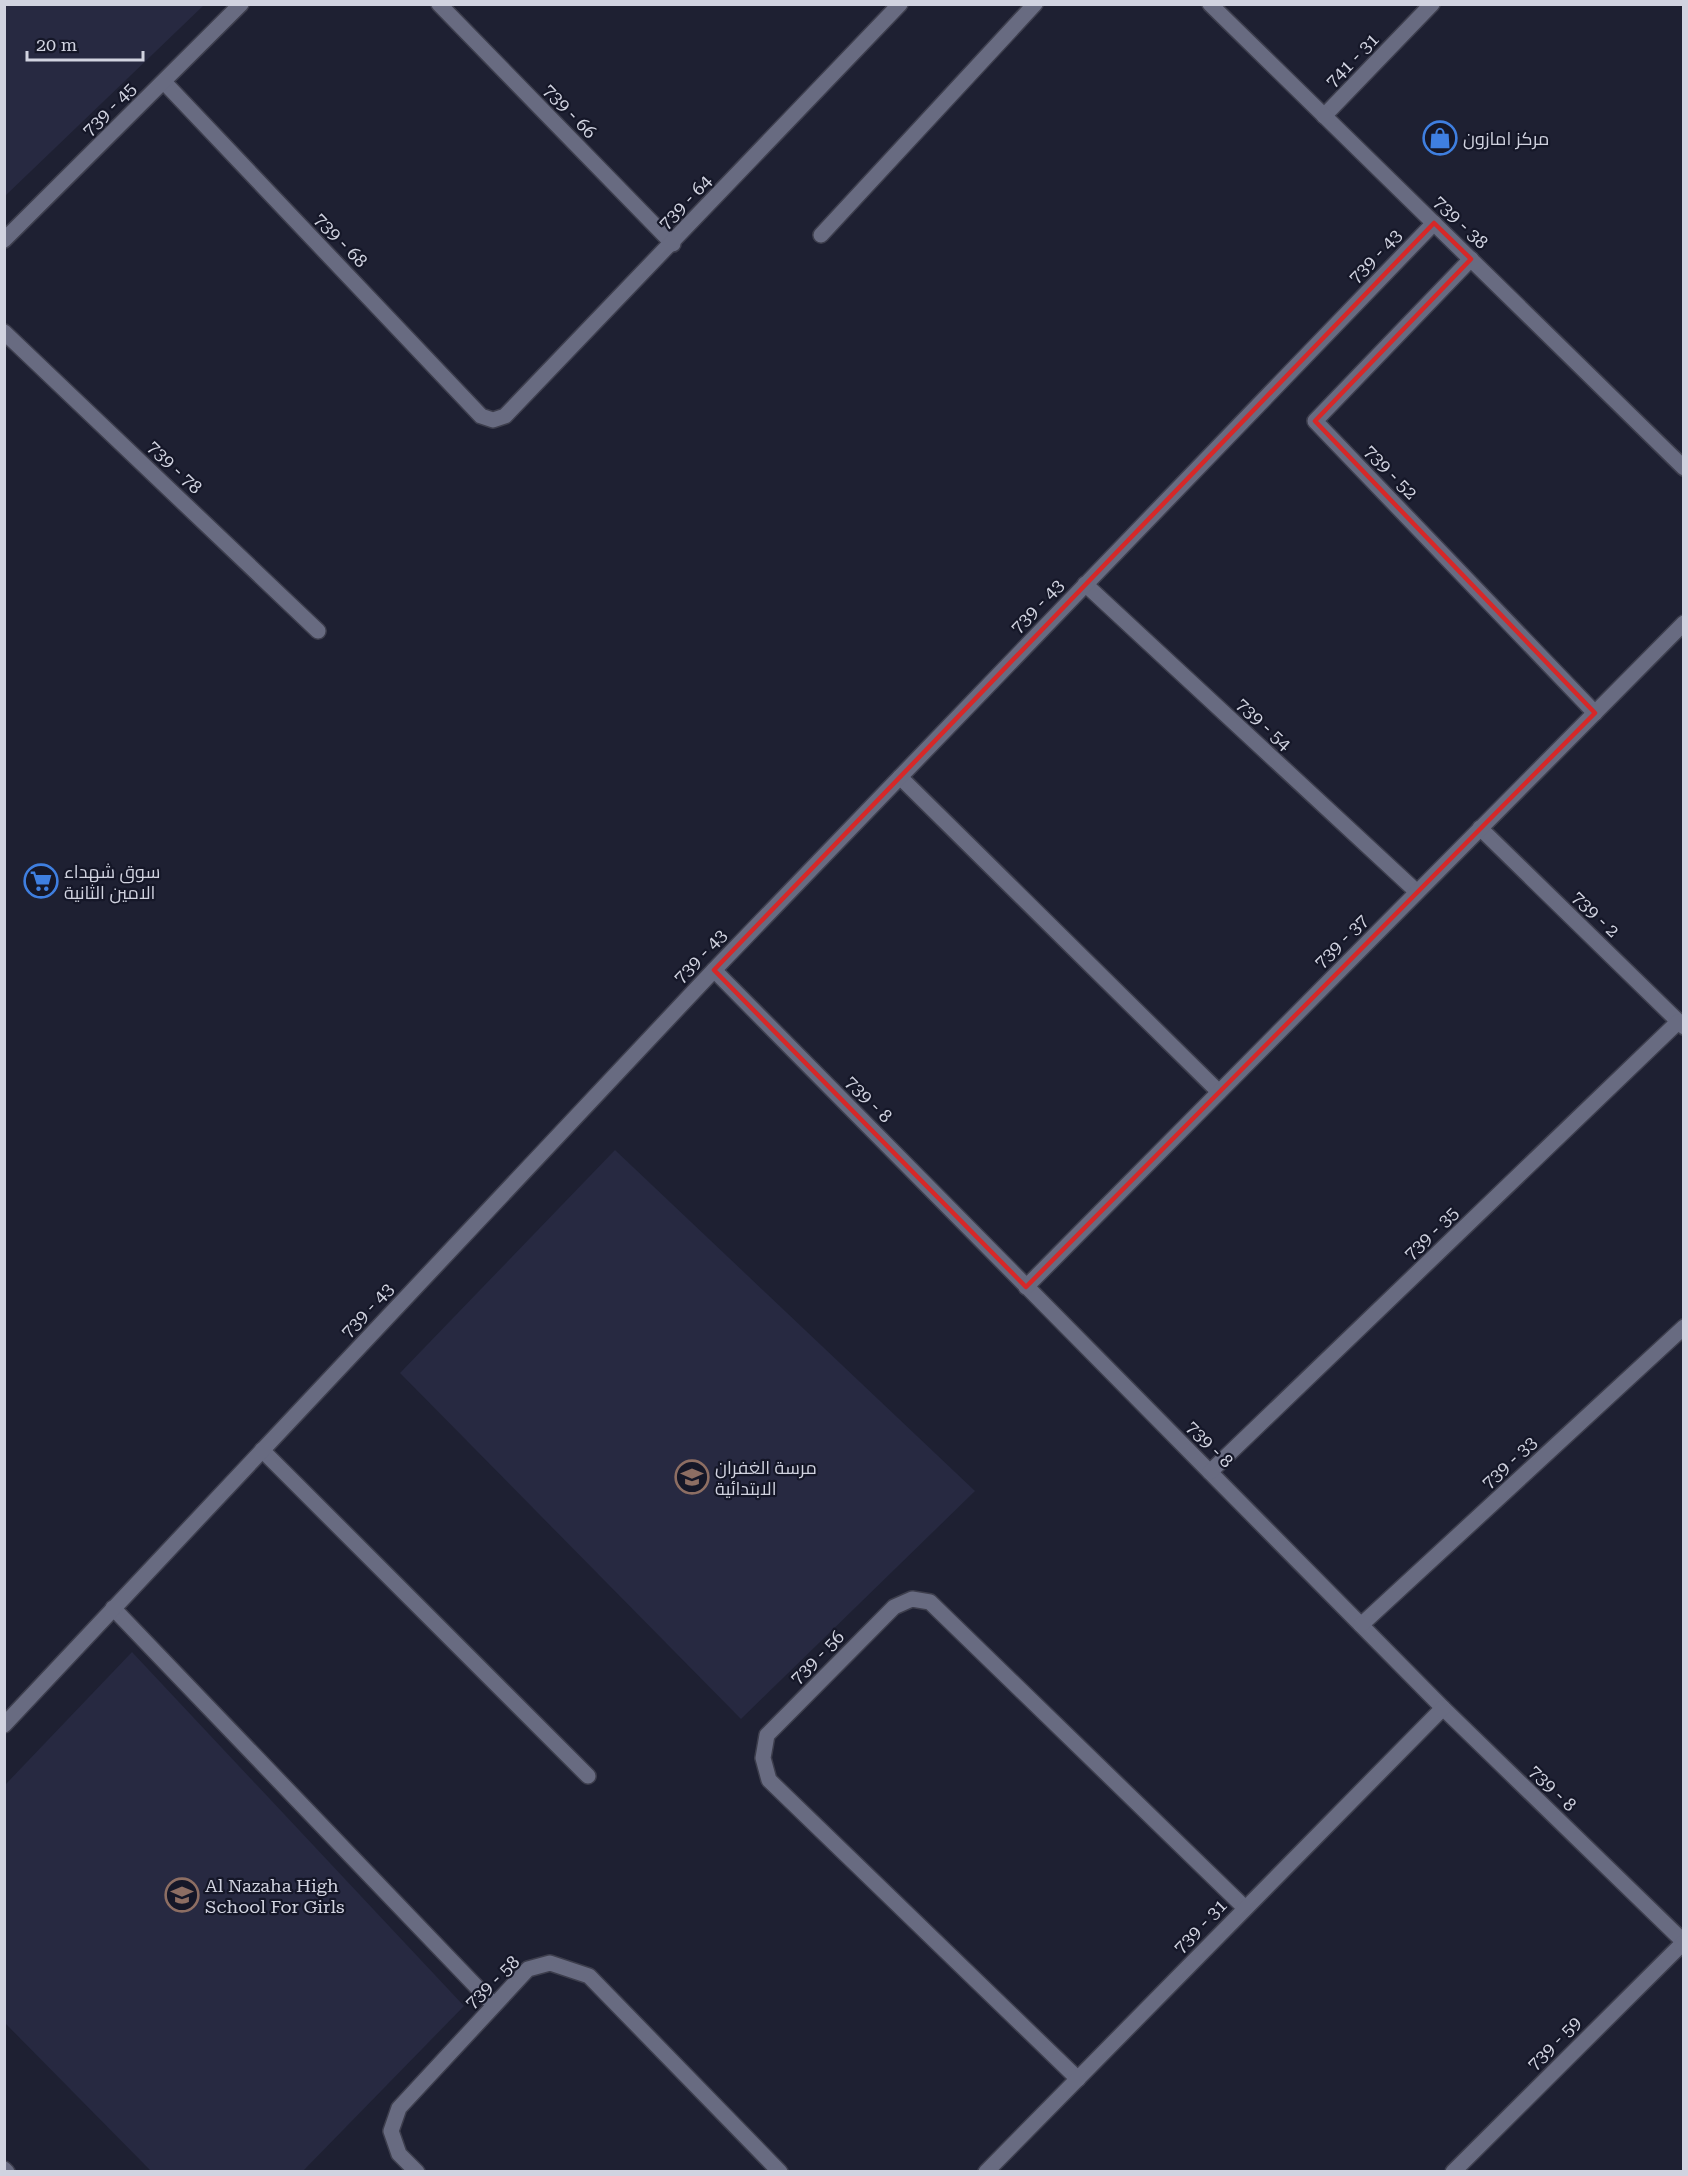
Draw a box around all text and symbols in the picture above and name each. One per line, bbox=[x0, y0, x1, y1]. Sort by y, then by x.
scale bar bbox=[27, 24, 142, 62]
street label: 741 - 31 bbox=[1321, 28, 1383, 92]
text: 20 m bbox=[36, 34, 77, 55]
street label: 739 - 45 bbox=[78, 78, 140, 140]
street label: 739 - 66 bbox=[539, 79, 601, 143]
shop icon: مركز امازون bbox=[1422, 120, 1458, 156]
place label: مركز امازون bbox=[1463, 128, 1549, 150]
street label: 739 - 64 bbox=[654, 170, 716, 234]
street label: 739 - 38 bbox=[1429, 191, 1493, 253]
street label: 739 - 68 bbox=[310, 208, 372, 272]
street label: 739 - 43 bbox=[1344, 224, 1406, 288]
street label: 739 - 78 bbox=[143, 436, 207, 498]
street label: 739 - 52 bbox=[1360, 440, 1422, 504]
street label: 739 - 43 bbox=[1006, 574, 1068, 638]
street label: 739 - 54 bbox=[1232, 693, 1296, 755]
place label: سوق شهداء الامين الثانية bbox=[64, 861, 160, 904]
supermarket icon: سوق شهداء الامين الثانية bbox=[23, 863, 59, 899]
street label: 739 - 2 bbox=[1568, 887, 1624, 941]
street label: 739 - 37 bbox=[1310, 910, 1372, 972]
street label: 739 - 43 bbox=[669, 924, 731, 988]
street label: 739 - 8 bbox=[841, 1071, 897, 1127]
street label: 739 - 35 bbox=[1399, 1202, 1463, 1264]
street label: 739 - 43 bbox=[336, 1278, 398, 1342]
street label: 739 - 8 bbox=[1182, 1416, 1238, 1472]
street label: 739 - 33 bbox=[1477, 1431, 1541, 1493]
place label: مرسة الغفران الابتدائية bbox=[715, 1457, 817, 1499]
school or university icon: مرسة الغفران الابتدائية bbox=[674, 1459, 710, 1495]
street label: 739 - 56 bbox=[786, 1626, 848, 1688]
street label: 739 - 8 bbox=[1525, 1761, 1581, 1815]
place label: Al Nazaha High School For Girls bbox=[205, 1875, 345, 1917]
school or university icon: Al Nazaha High School For Girls bbox=[164, 1877, 200, 1913]
street label: 739 - 31 bbox=[1169, 1894, 1231, 1958]
street label: 739 - 58 bbox=[460, 1951, 524, 2013]
street label: 739 - 59 bbox=[1523, 2012, 1585, 2074]

